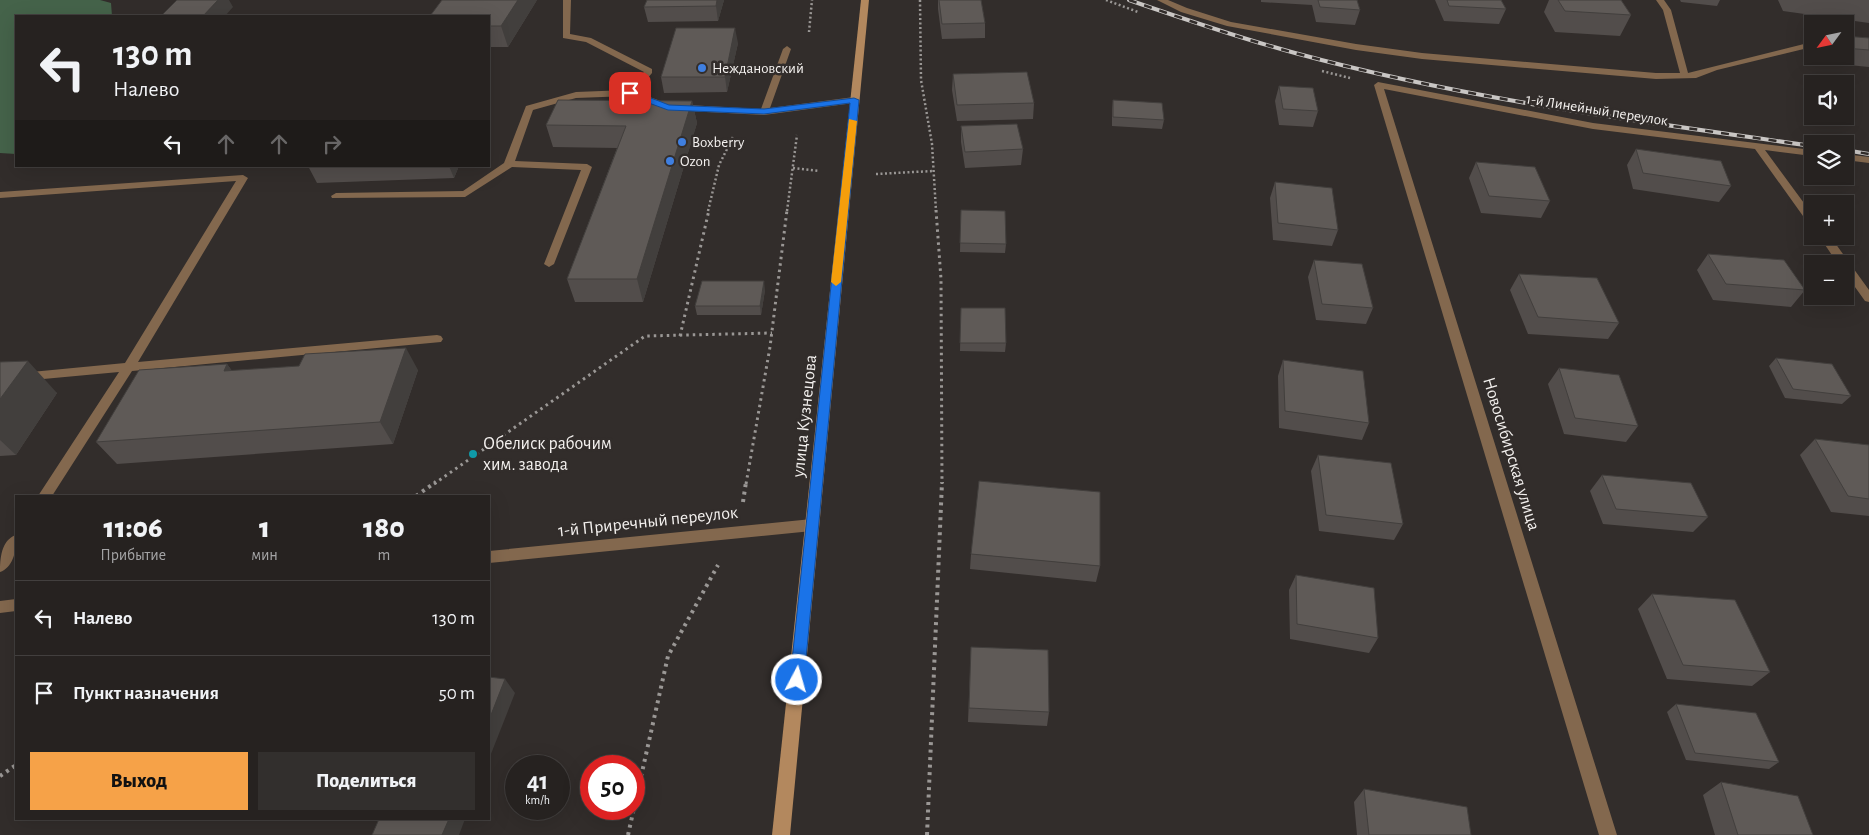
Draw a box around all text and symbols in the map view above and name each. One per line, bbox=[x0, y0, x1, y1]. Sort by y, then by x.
north arrow bbox=[1804, 15, 1854, 65]
map controls bbox=[1804, 15, 1854, 305]
icon: left bbox=[30, 35, 95, 100]
text: 130 m bbox=[113, 37, 192, 72]
place label: Неждановский bbox=[712, 61, 804, 76]
marker: Неждановский bbox=[696, 62, 708, 74]
pin bbox=[609, 72, 651, 114]
button: sound bbox=[1804, 75, 1854, 125]
text: Налево bbox=[113, 78, 179, 100]
icon: arrive bbox=[616, 79, 644, 107]
street label: 1-й Линейный переулок bbox=[1525, 91, 1669, 129]
icon: left bbox=[159, 130, 187, 158]
icon: ahead bbox=[212, 130, 240, 158]
icon: ahead bbox=[265, 130, 293, 158]
icon: right bbox=[318, 130, 346, 158]
place label: Boxberry bbox=[692, 135, 745, 150]
button: layers bbox=[1804, 135, 1854, 185]
marker: Boxberry bbox=[676, 136, 688, 148]
place label: Ozon bbox=[680, 154, 710, 169]
marker: Ozon bbox=[664, 155, 676, 167]
button: + bbox=[1804, 195, 1854, 245]
button: − bbox=[1804, 255, 1854, 305]
street label: улица Кузнецова bbox=[790, 354, 820, 479]
street label: Новосибирская улица bbox=[1479, 375, 1544, 533]
place label: Обелиск рабочим хим. завода bbox=[483, 434, 612, 474]
marker: Обелиск рабочим хим. завода bbox=[467, 448, 479, 460]
street label: 1-й Приречный переулок bbox=[557, 504, 740, 540]
text: 11:06 bbox=[104, 513, 163, 543]
text: 1 bbox=[259, 513, 270, 543]
text: 180 bbox=[363, 513, 405, 543]
text: Прибытие bbox=[100, 547, 166, 563]
text: мин bbox=[251, 547, 278, 563]
text: m bbox=[378, 547, 390, 563]
icon: left bbox=[30, 604, 58, 632]
text: Налево bbox=[73, 609, 132, 628]
text: 130 m bbox=[432, 609, 475, 628]
position arrow bbox=[770, 653, 822, 705]
icon: arrive bbox=[30, 679, 58, 707]
text: Пункт назначения bbox=[73, 684, 219, 703]
text: 50 m bbox=[439, 684, 475, 703]
button: Выход bbox=[30, 752, 248, 810]
button: Поделиться bbox=[258, 752, 475, 810]
speed limit sign: 50 bbox=[580, 755, 645, 820]
text: 41 bbox=[527, 769, 548, 794]
text: km/h bbox=[525, 794, 550, 806]

